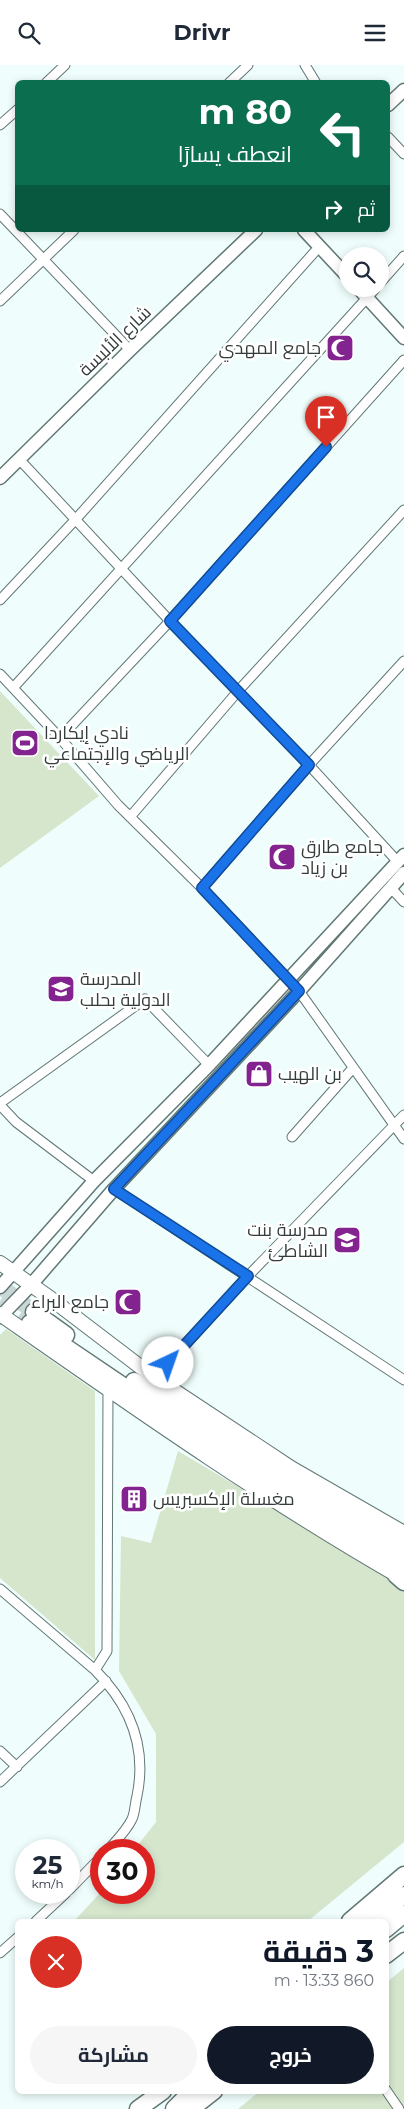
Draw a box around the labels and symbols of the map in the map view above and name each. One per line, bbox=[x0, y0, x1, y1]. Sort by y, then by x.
street label: شارع الألبسة bbox=[74, 301, 156, 382]
mosque icon: جامع المهدي bbox=[325, 333, 355, 363]
place label: جامع المهدي bbox=[218, 337, 321, 362]
pin bbox=[305, 396, 347, 447]
place label: نادي إيكاردا الرياضي والإجتماعي bbox=[44, 722, 190, 768]
sports icon: نادي إيكاردا الرياضي والإجتماعي bbox=[10, 728, 40, 758]
place label: جامع طارق بن زياد bbox=[301, 836, 383, 879]
mosque icon: جامع طارق بن زياد bbox=[267, 842, 297, 872]
place label: المدرسة الدولية بحلب bbox=[80, 968, 171, 1011]
school or university icon: المدرسة الدولية بحلب bbox=[46, 974, 76, 1004]
shop icon: بن الهيب bbox=[244, 1059, 274, 1089]
place label: بن الهيب bbox=[278, 1063, 342, 1085]
place label: مدرسة بنت الشاطئ bbox=[247, 1219, 328, 1262]
school or university icon: مدرسة بنت الشاطئ bbox=[332, 1225, 362, 1255]
mosque icon: جامع البراء bbox=[113, 1287, 143, 1317]
place label: جامع البراء bbox=[31, 1291, 109, 1314]
position arrow bbox=[141, 1336, 193, 1388]
building icon: مغسلة الإكسبريس bbox=[119, 1484, 149, 1514]
place label: مغسلة الإكسبريس bbox=[153, 1488, 295, 1510]
speed limit sign: 30 bbox=[90, 1839, 155, 1904]

